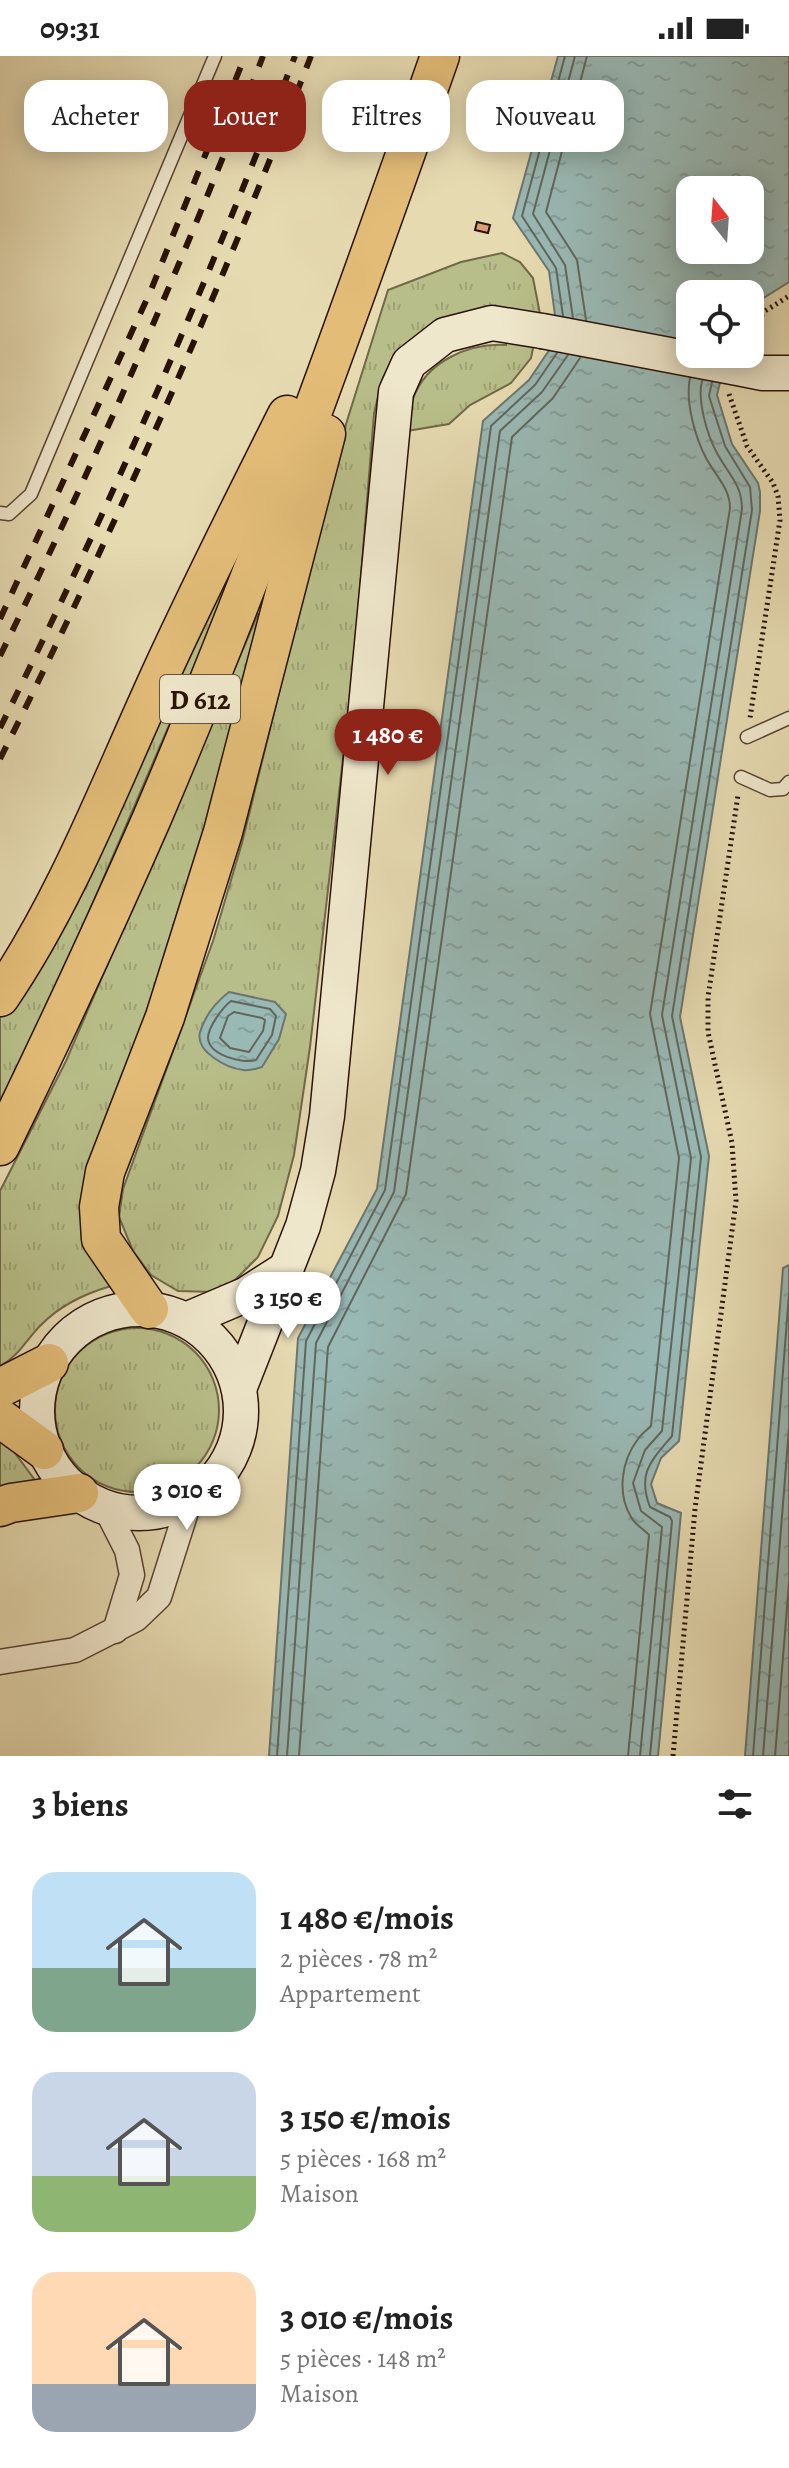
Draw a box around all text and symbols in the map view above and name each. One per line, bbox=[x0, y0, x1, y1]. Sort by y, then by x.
text: 09:31 bbox=[40, 8, 100, 48]
chip: Acheter bbox=[24, 80, 168, 152]
chip: Louer bbox=[184, 80, 306, 152]
chip: Filtres bbox=[322, 80, 450, 152]
chip: Nouveau bbox=[466, 80, 624, 152]
north arrow bbox=[676, 176, 764, 264]
map controls bbox=[676, 176, 764, 368]
button: locate bbox=[676, 280, 764, 368]
road number: D 612 bbox=[160, 675, 240, 723]
pin: 1 480 € bbox=[314, 709, 462, 777]
text: 1 480 € bbox=[352, 717, 424, 752]
pin: 3 150 € bbox=[214, 1272, 362, 1340]
text: 3 150 € bbox=[254, 1280, 322, 1315]
pin: 3 010 € bbox=[113, 1464, 261, 1532]
text: 3 010 € bbox=[152, 1472, 222, 1507]
text: 3 biens bbox=[32, 1781, 129, 1828]
icon: filters bbox=[713, 1782, 757, 1826]
text: 1 480 €/mois bbox=[280, 1894, 454, 1941]
icon: home bbox=[96, 1904, 192, 2000]
text: 2 pièces · 78 m² bbox=[280, 1941, 437, 1976]
text: Appartement bbox=[280, 1976, 421, 2011]
text: 3 150 €/mois bbox=[280, 2094, 451, 2141]
icon: home bbox=[96, 2104, 192, 2200]
text: 5 pièces · 168 m² bbox=[280, 2141, 446, 2176]
text: Maison bbox=[280, 2176, 359, 2211]
text: 3 010 €/mois bbox=[280, 2294, 453, 2341]
icon: home bbox=[96, 2304, 192, 2400]
text: 5 pièces · 148 m² bbox=[280, 2341, 446, 2376]
text: Maison bbox=[280, 2376, 359, 2411]

